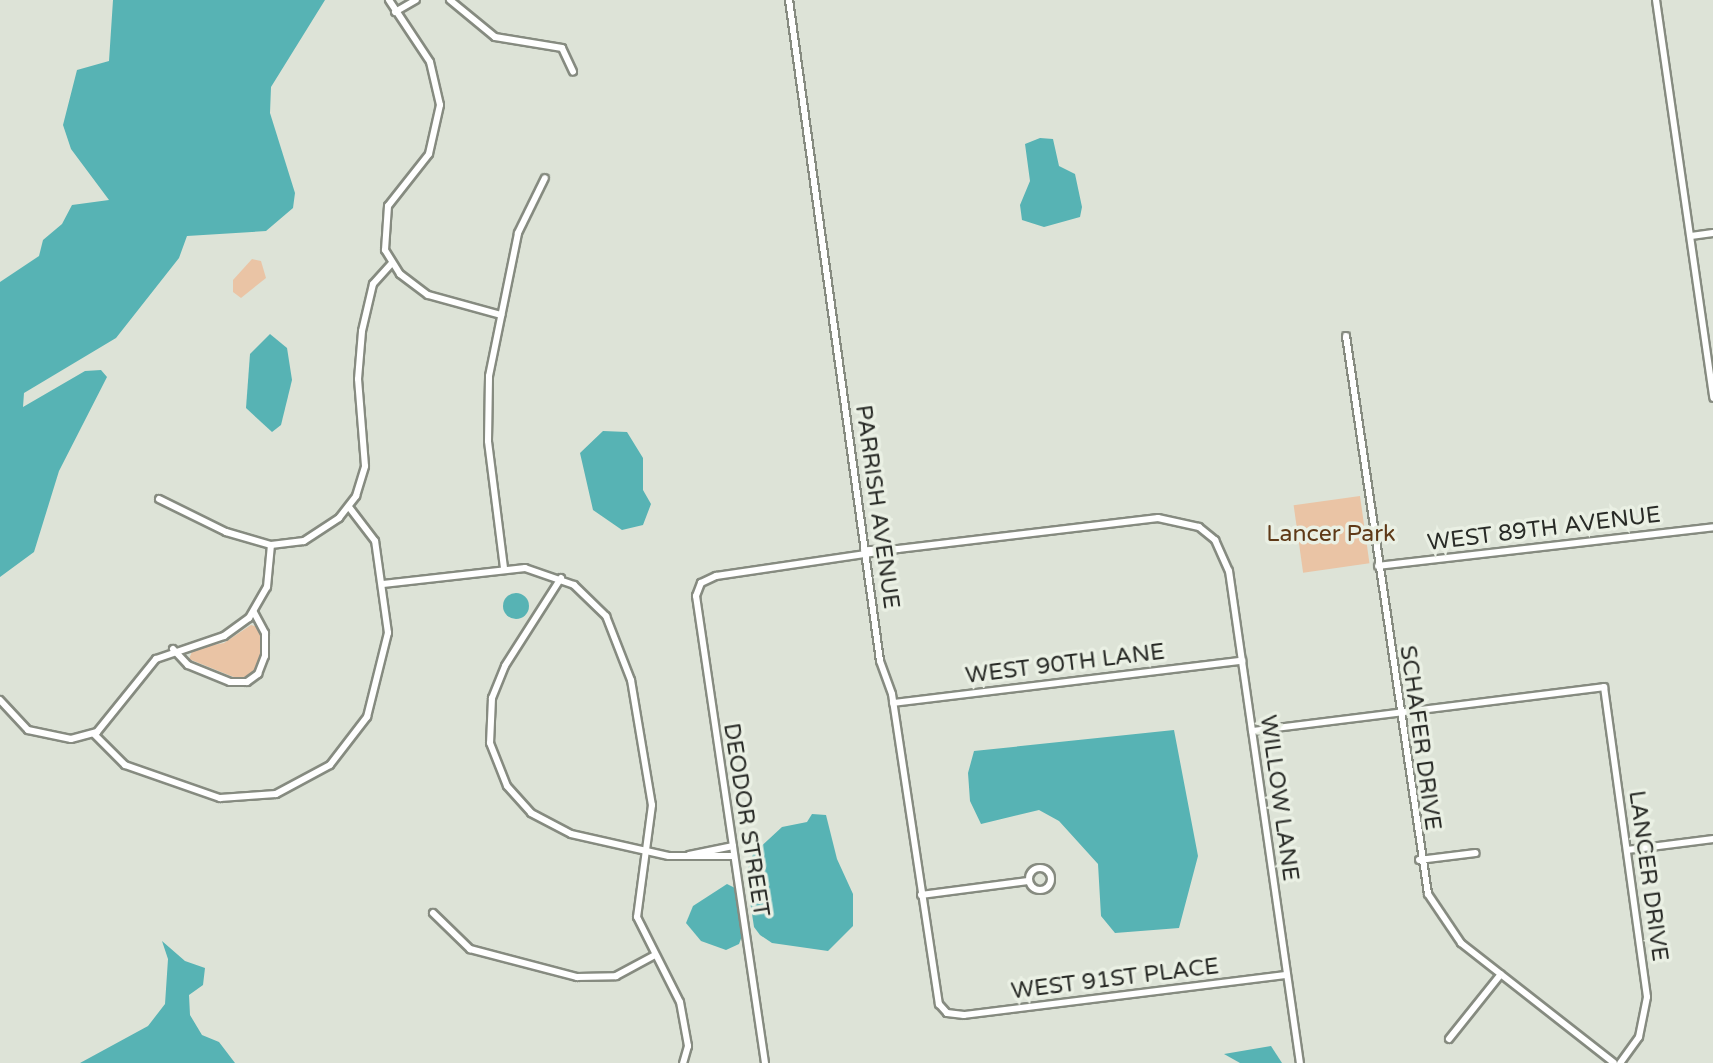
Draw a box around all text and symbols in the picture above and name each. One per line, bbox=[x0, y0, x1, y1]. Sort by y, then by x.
street label: PARRISH AVENUE bbox=[849, 403, 905, 611]
street label: WEST 89TH AVENUE bbox=[1426, 501, 1662, 557]
park label: Lancer Park bbox=[1266, 520, 1396, 548]
street label: WEST 90TH LANE bbox=[964, 638, 1166, 690]
street label: SCHAFER DRIVE bbox=[1393, 644, 1447, 832]
street label: WILLOW LANE bbox=[1254, 713, 1304, 883]
street label: DEODOR STREET bbox=[717, 721, 775, 919]
street label: LANCER DRIVE bbox=[1622, 789, 1674, 963]
street label: WEST 91ST PLACE bbox=[1010, 953, 1220, 1005]

